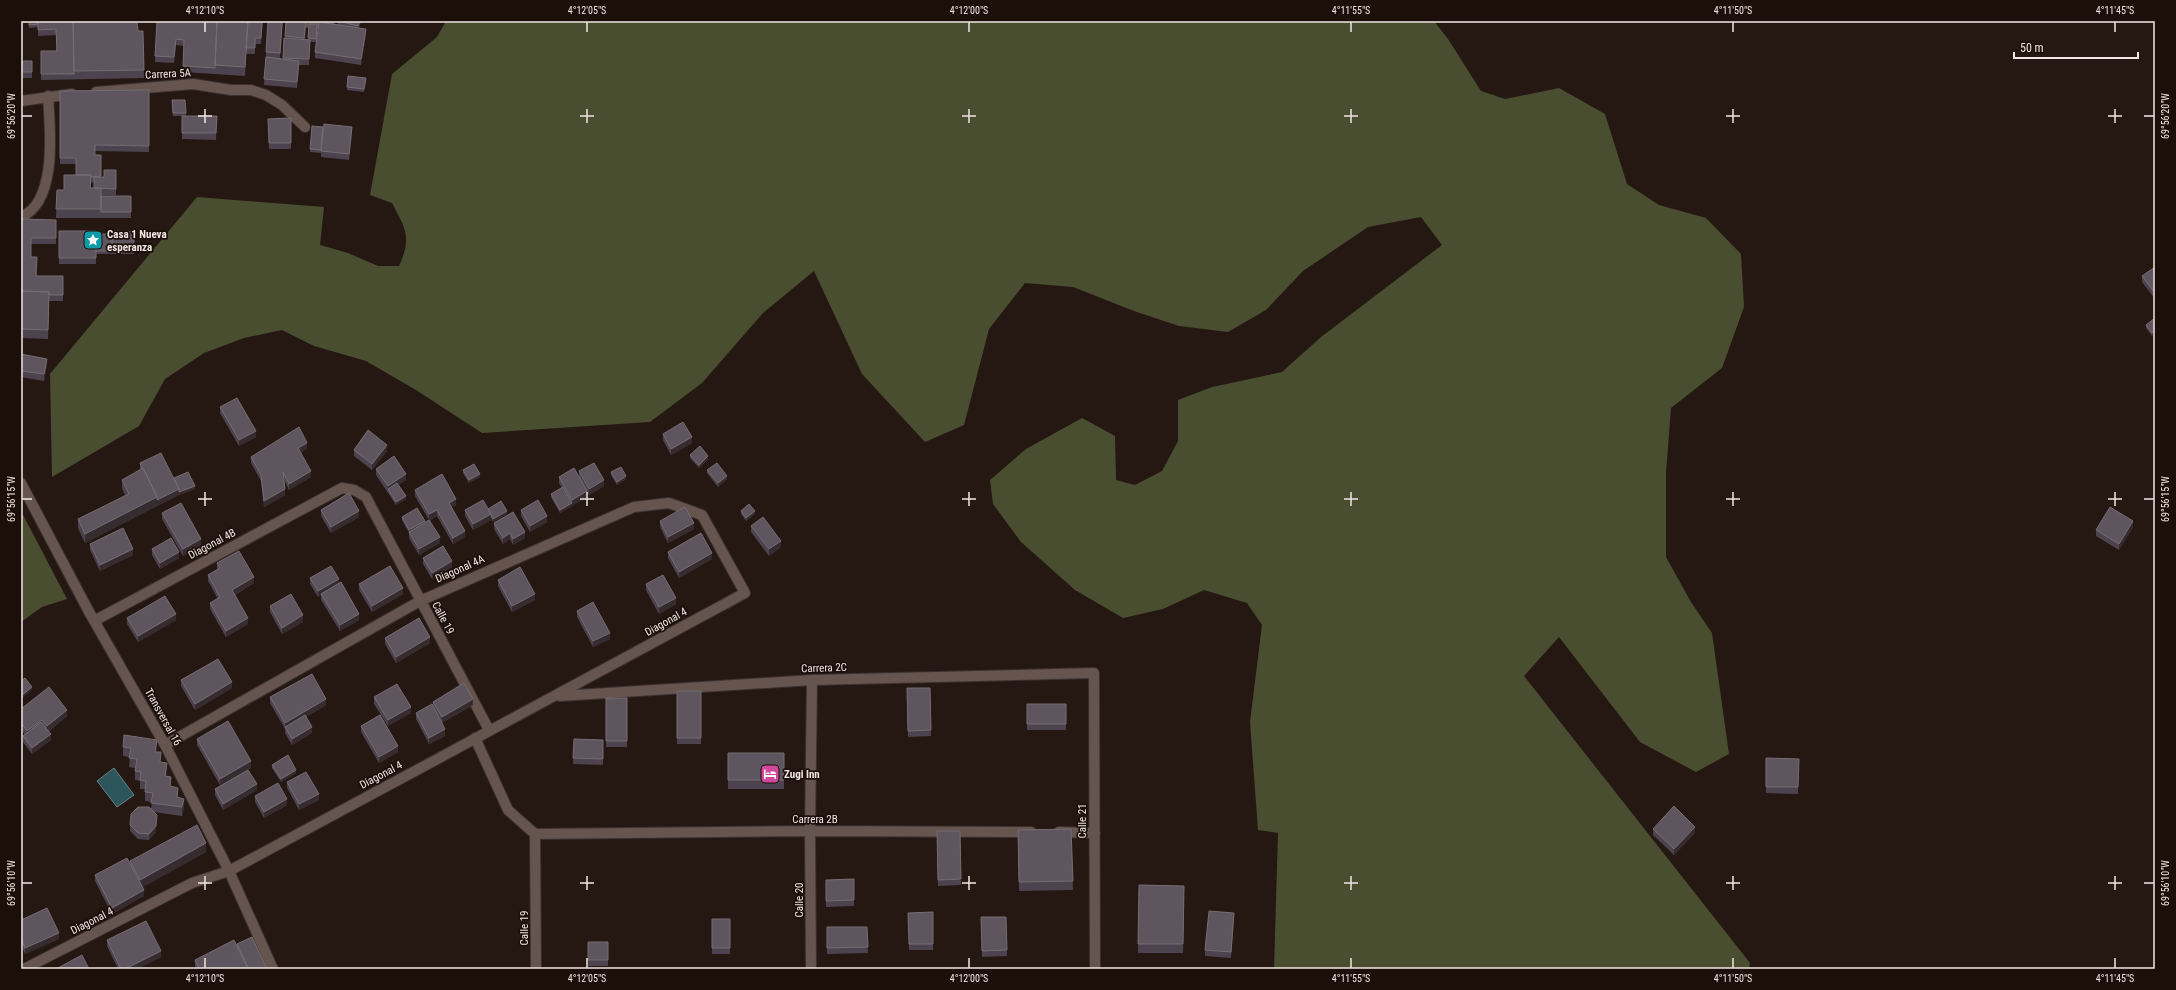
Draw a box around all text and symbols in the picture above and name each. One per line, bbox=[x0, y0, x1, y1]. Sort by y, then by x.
text: 4°12'10"S bbox=[186, 5, 224, 16]
text: 4°12'05"S bbox=[568, 5, 606, 16]
text: 4°12'00"S bbox=[950, 5, 988, 16]
text: 4°11'55"S bbox=[1332, 5, 1370, 16]
text: 4°11'50"S bbox=[1714, 5, 1752, 16]
text: 4°11'45"S bbox=[2096, 5, 2134, 16]
scale bar bbox=[2014, 34, 2138, 60]
text: 50 m bbox=[2020, 41, 2044, 55]
street label: Carrera 5A bbox=[145, 66, 192, 82]
text: 69°56'20"W bbox=[6, 93, 17, 139]
text: 69°56'20"W bbox=[2160, 93, 2171, 139]
place label: Casa 1 Nueva esperanza bbox=[107, 228, 167, 254]
place icon: Casa 1 Nueva esperanza bbox=[82, 229, 104, 251]
text: 69°56'15"W bbox=[6, 476, 17, 522]
text: 69°56'15"W bbox=[2160, 476, 2171, 522]
street label: Diagonal 4B bbox=[186, 526, 238, 562]
street label: Diagonal 4A bbox=[433, 552, 487, 586]
street label: Calle 19 bbox=[429, 599, 457, 637]
street label: Diagonal 4 bbox=[643, 605, 690, 639]
street label: Carrera 2C bbox=[801, 661, 847, 675]
street label: Transversal 16 bbox=[142, 686, 184, 748]
street label: Diagonal 4 bbox=[358, 758, 405, 792]
hotel icon: Zugi Inn bbox=[759, 763, 781, 785]
place label: Zugi Inn bbox=[784, 768, 820, 781]
street label: Calle 21 bbox=[1076, 803, 1089, 839]
street label: Carrera 2B bbox=[792, 813, 838, 826]
text: 69°56'10"W bbox=[6, 860, 17, 906]
text: 69°56'10"W bbox=[2160, 860, 2171, 906]
street label: Calle 20 bbox=[793, 882, 806, 918]
street label: Diagonal 4 bbox=[69, 904, 116, 937]
street label: Calle 19 bbox=[518, 910, 531, 946]
text: 4°12'10"S bbox=[186, 973, 224, 984]
text: 4°12'05"S bbox=[568, 973, 606, 984]
text: 4°12'00"S bbox=[950, 973, 988, 984]
text: 4°11'55"S bbox=[1332, 973, 1370, 984]
text: 4°11'50"S bbox=[1714, 973, 1752, 984]
text: 4°11'45"S bbox=[2096, 973, 2134, 984]

